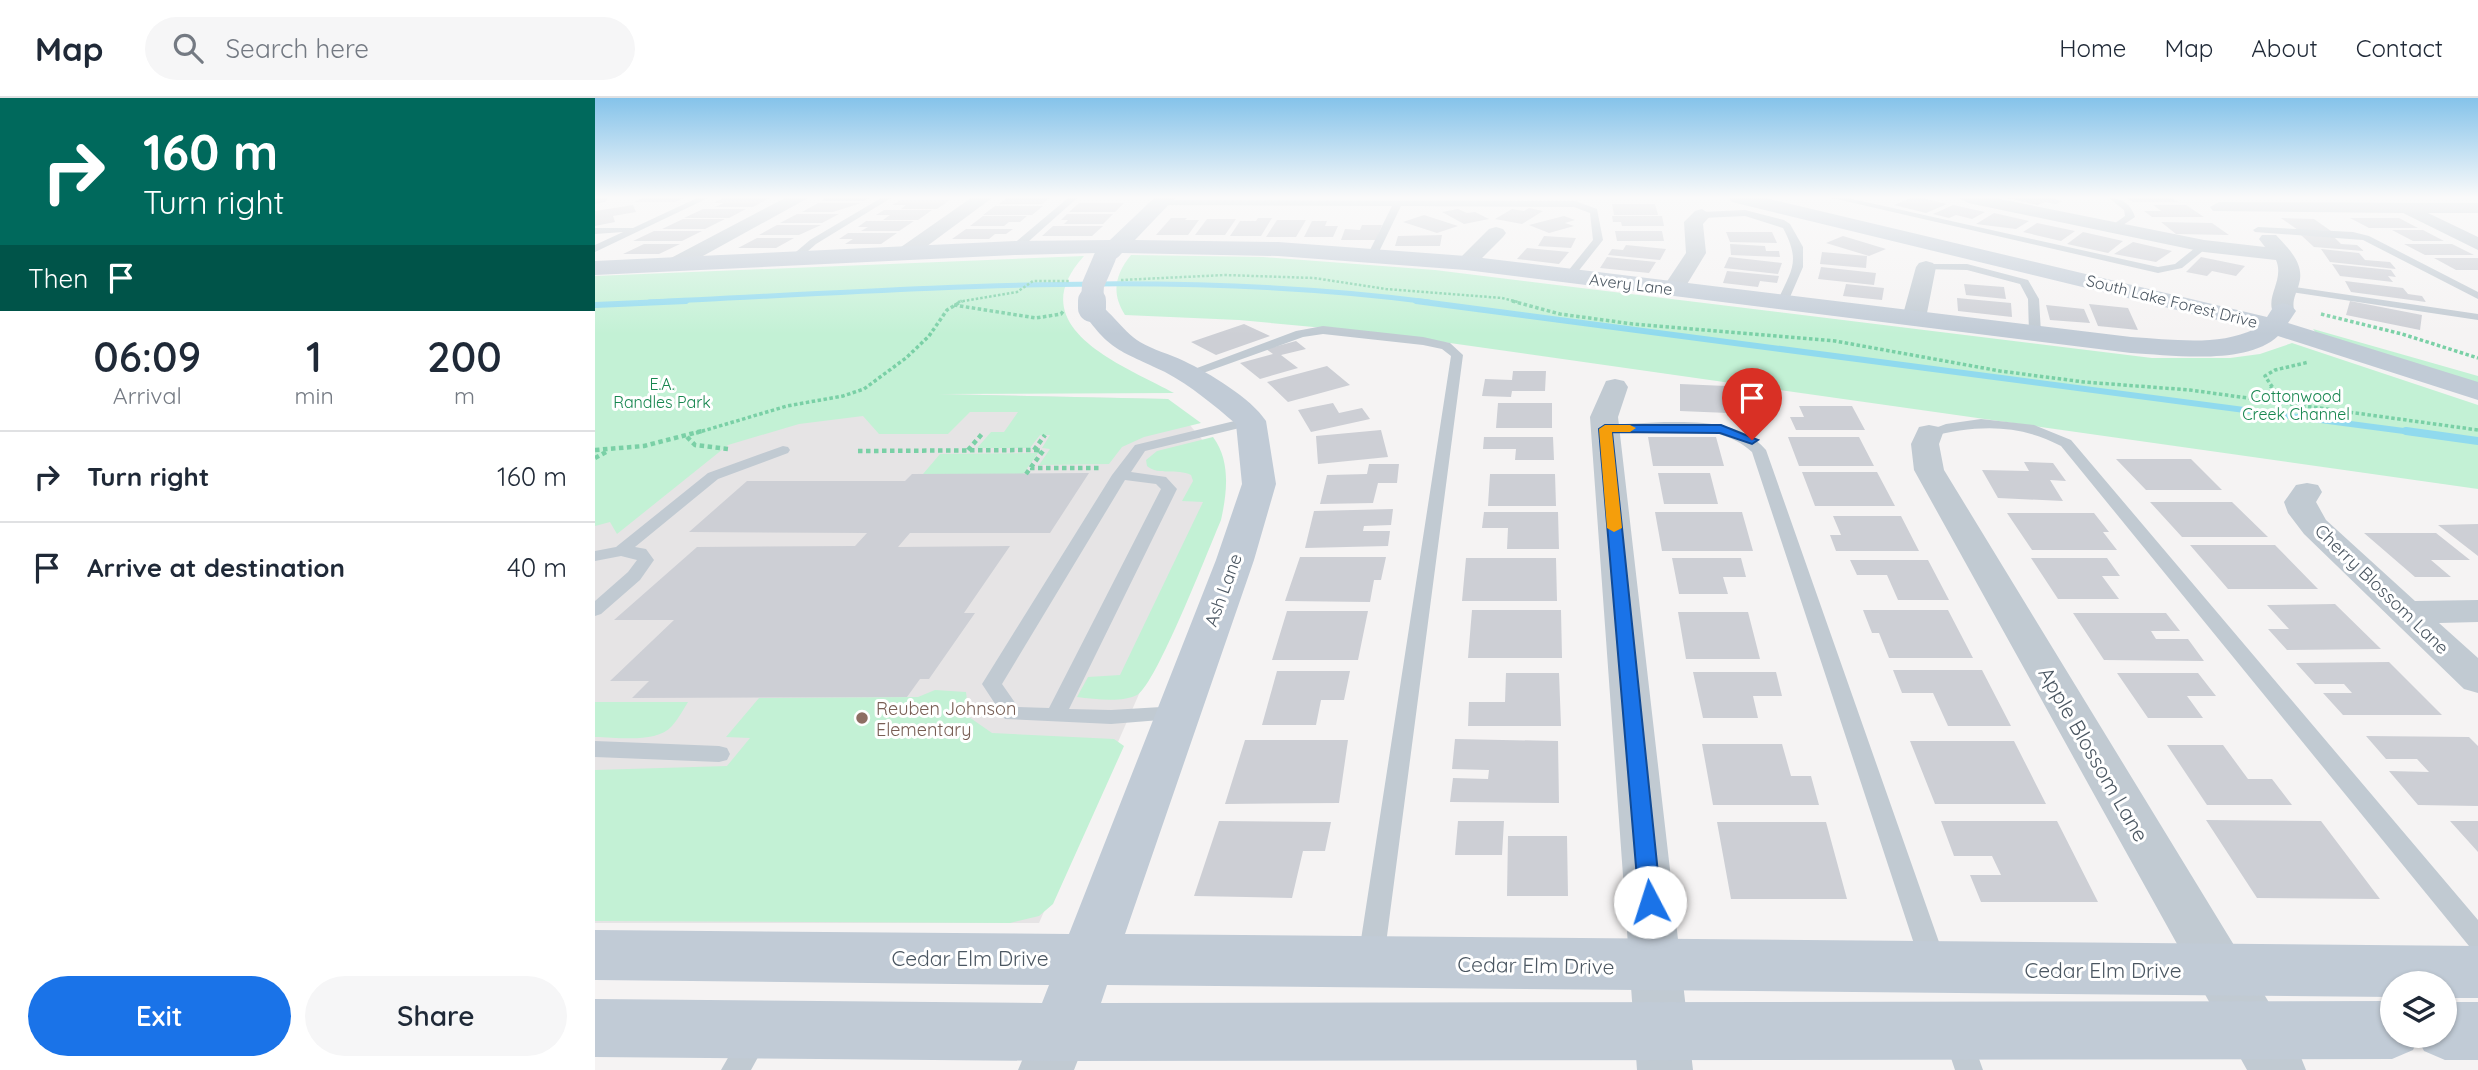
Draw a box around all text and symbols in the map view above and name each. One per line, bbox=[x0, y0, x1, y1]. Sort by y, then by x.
search box bbox=[145, 17, 635, 80]
text: Map bbox=[35, 28, 103, 69]
icon: search bbox=[169, 29, 207, 67]
text: Search here bbox=[225, 32, 369, 65]
text: Home bbox=[2059, 33, 2126, 63]
text: Map bbox=[2164, 33, 2213, 63]
text: About bbox=[2251, 33, 2318, 63]
text: Contact bbox=[2356, 33, 2443, 63]
text: 160 m bbox=[143, 121, 278, 182]
icon: right bbox=[28, 126, 119, 217]
text: Turn right bbox=[143, 182, 284, 222]
icon: arrive bbox=[102, 259, 140, 297]
text: Then bbox=[28, 262, 88, 295]
street label: Avery Lane bbox=[1588, 269, 1674, 299]
street label: South Lake Forest Drive bbox=[2084, 270, 2260, 332]
text: 06:09 bbox=[93, 330, 201, 383]
text: 1 bbox=[306, 330, 322, 383]
text: 200 bbox=[427, 330, 502, 383]
pin bbox=[1722, 368, 1782, 440]
park label: E.A. Randles Park bbox=[613, 374, 711, 412]
icon: arrive bbox=[1733, 379, 1771, 417]
text: Arrival bbox=[113, 381, 182, 410]
text: min bbox=[295, 381, 334, 410]
text: m bbox=[454, 381, 475, 410]
park label: Cottonwood Creek Channel bbox=[2242, 386, 2350, 424]
icon: right bbox=[28, 458, 66, 496]
text: Turn right bbox=[87, 460, 209, 493]
text: 160 m bbox=[497, 460, 567, 493]
street label: Cherry Blossom Lane bbox=[2310, 519, 2454, 659]
icon: arrive bbox=[28, 549, 66, 587]
street label: Ash Lane bbox=[1199, 550, 1247, 630]
text: Arrive at destination bbox=[87, 551, 345, 584]
text: 40 m bbox=[507, 551, 567, 584]
street label: Apple Blossom Lane bbox=[2033, 662, 2155, 846]
place label: Reuben Johnson Elementary bbox=[876, 697, 1016, 741]
marker: Reuben Johnson Elementary bbox=[854, 710, 870, 726]
position arrow bbox=[1613, 865, 1687, 939]
street label: Cedar Elm Drive bbox=[891, 945, 1049, 971]
street label: Cedar Elm Drive bbox=[1457, 951, 1615, 979]
street label: Cedar Elm Drive bbox=[2024, 957, 2182, 983]
map controls bbox=[2380, 971, 2457, 1048]
button: layers bbox=[2380, 971, 2457, 1048]
button: Exit bbox=[28, 976, 291, 1056]
button: Share bbox=[305, 976, 567, 1056]

